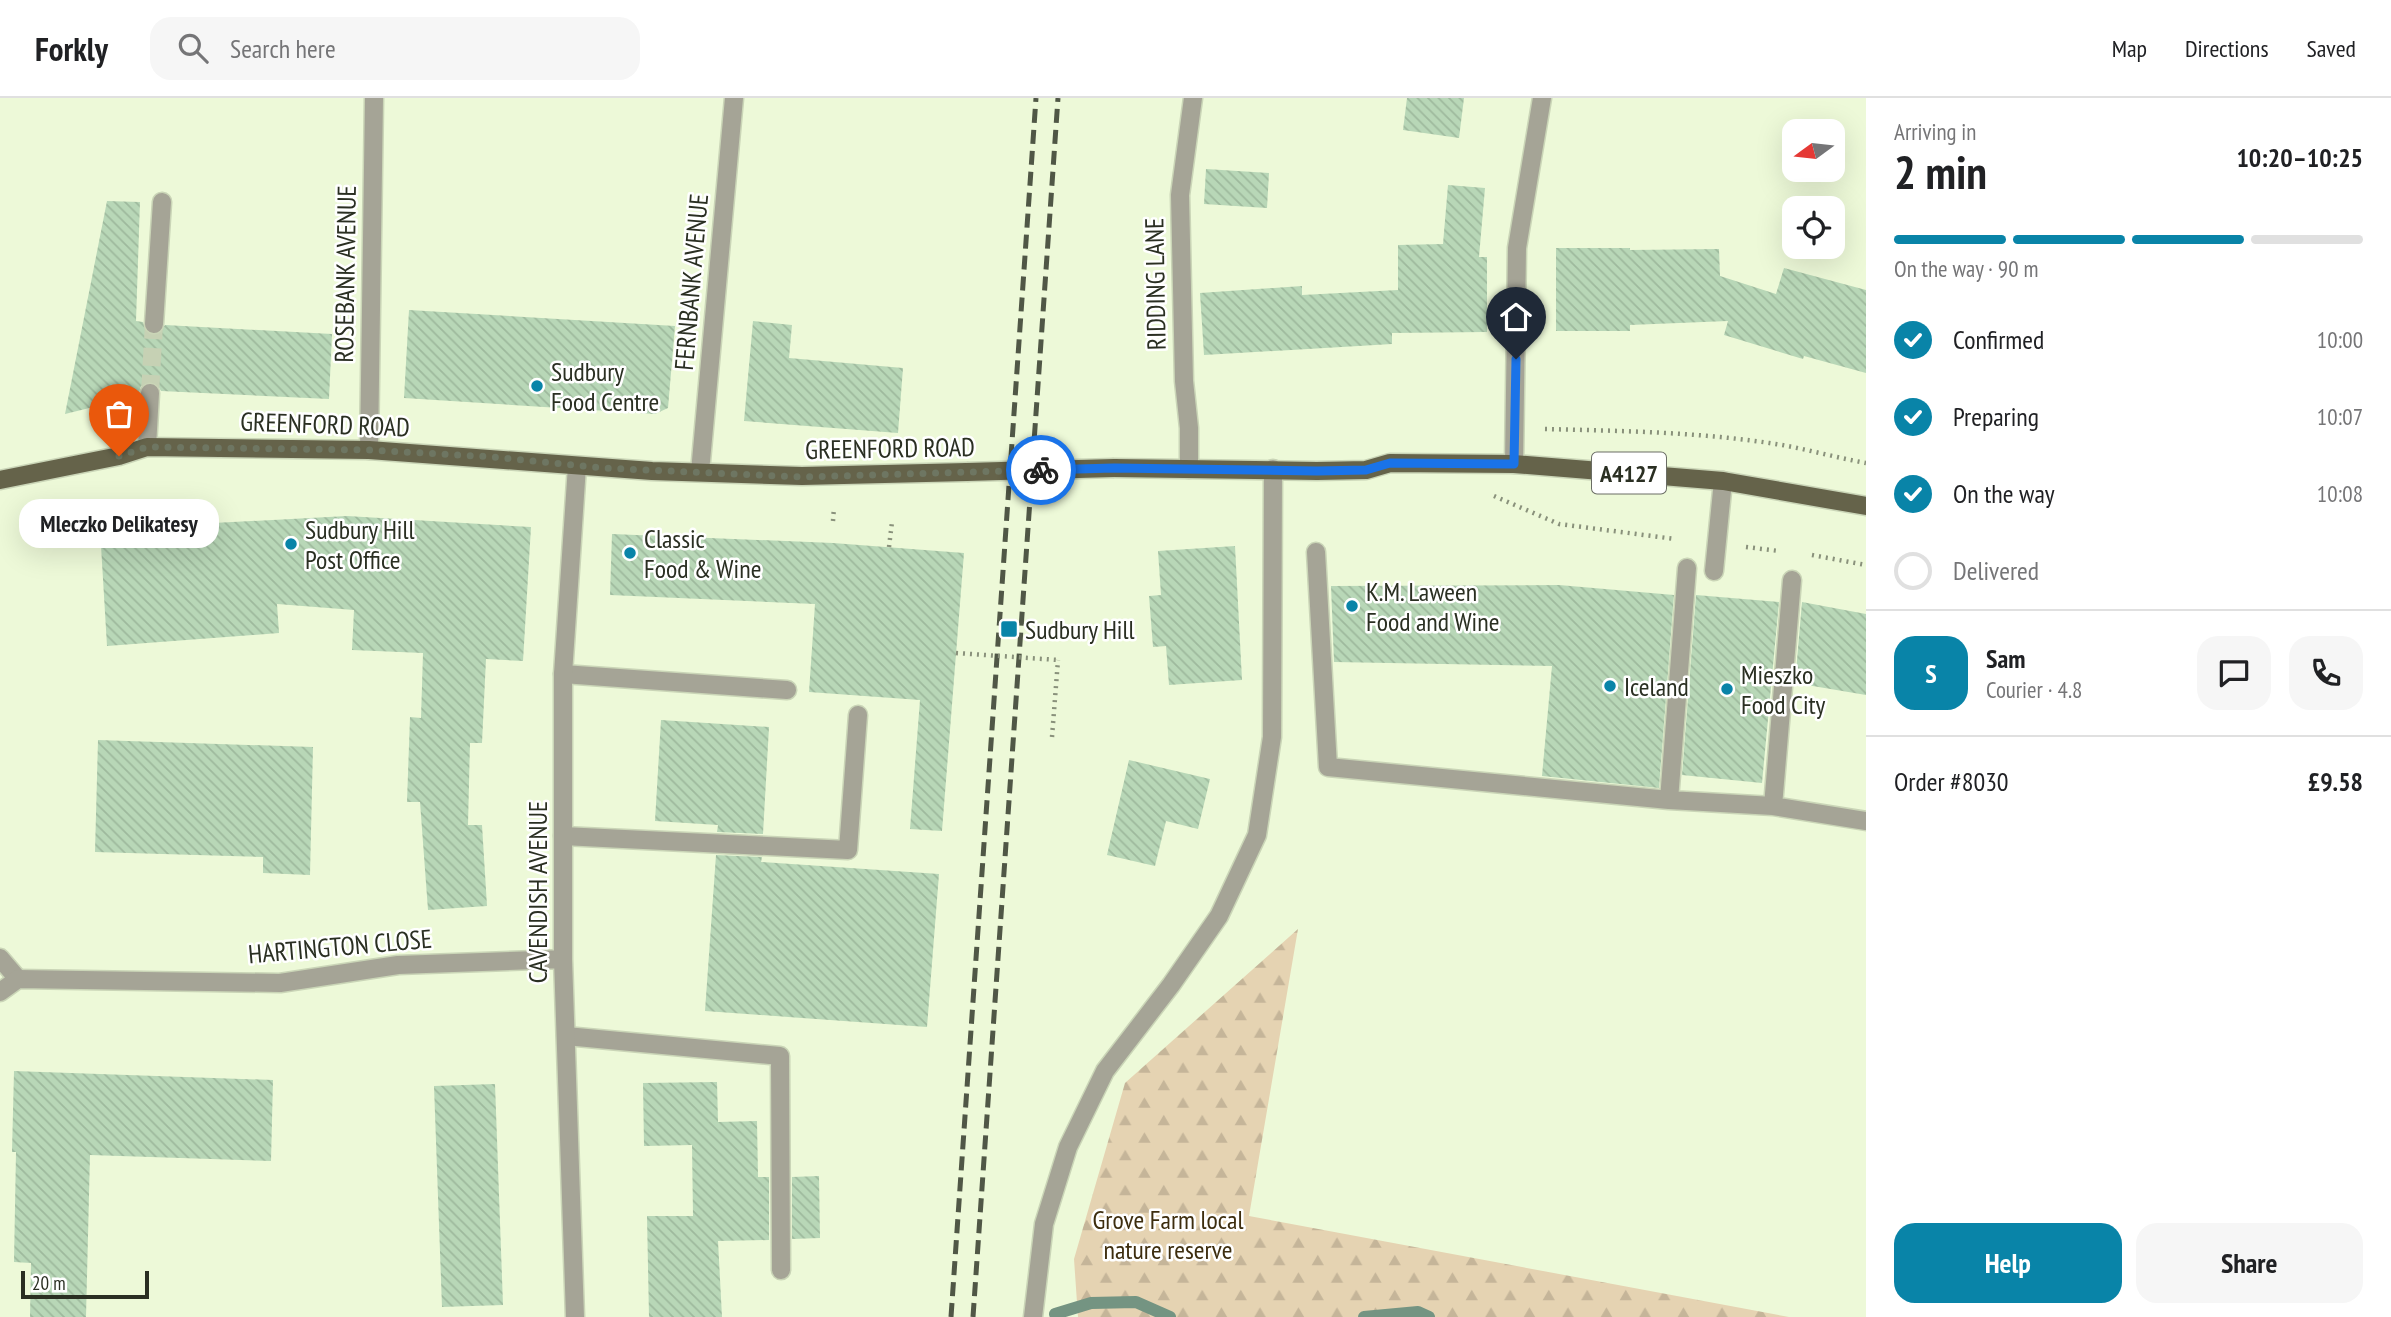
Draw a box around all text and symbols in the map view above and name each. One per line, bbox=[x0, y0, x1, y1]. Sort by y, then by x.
search box bbox=[150, 17, 640, 80]
text: Forkly bbox=[35, 27, 108, 70]
icon: search bbox=[174, 29, 212, 67]
text: Search here bbox=[230, 32, 336, 65]
text: Map bbox=[2112, 33, 2147, 64]
text: Directions bbox=[2185, 33, 2269, 64]
text: Saved bbox=[2307, 33, 2356, 64]
text: Arriving in bbox=[1894, 117, 1976, 146]
north arrow bbox=[1782, 119, 1844, 182]
map controls bbox=[1782, 119, 1845, 259]
text: 10:20–10:25 bbox=[2236, 141, 2363, 174]
text: 2 min bbox=[1894, 142, 1987, 202]
street label: ROSEBANK AVENUE bbox=[327, 185, 363, 363]
street label: FERNBANK AVENUE bbox=[667, 192, 715, 372]
button: locate bbox=[1782, 196, 1845, 259]
street label: RIDDING LANE bbox=[1137, 217, 1173, 351]
text: On the way · 90 m bbox=[1894, 254, 2038, 283]
pin bbox=[1486, 287, 1546, 359]
icon: home bbox=[1497, 298, 1535, 336]
icon: check bbox=[1894, 321, 1932, 359]
text: Confirmed bbox=[1953, 323, 2044, 356]
text: 10:00 bbox=[2317, 325, 2363, 354]
place label: Sudbury Food Centre bbox=[551, 355, 659, 418]
marker: Sudbury Food Centre bbox=[529, 378, 545, 394]
pin bbox=[89, 384, 149, 456]
icon: bag bbox=[100, 395, 138, 433]
icon: check bbox=[1894, 398, 1932, 436]
text: Preparing bbox=[1953, 400, 2039, 433]
text: 10:07 bbox=[2317, 402, 2363, 431]
street label: GREENFORD ROAD bbox=[240, 405, 410, 443]
street label: GREENFORD ROAD bbox=[805, 430, 975, 466]
courier bbox=[1006, 435, 1076, 505]
icon: bike bbox=[1022, 451, 1060, 489]
road number: A4127 bbox=[1592, 452, 1666, 494]
icon: check bbox=[1894, 475, 1932, 513]
text: On the way bbox=[1953, 477, 2055, 510]
text: 10:08 bbox=[2317, 479, 2363, 508]
callout: Mleczko Delikatesy bbox=[19, 498, 219, 547]
text: Mleczko Delikatesy bbox=[40, 509, 198, 538]
place label: Sudbury Hill Post Office bbox=[305, 513, 415, 576]
place label: Classic Food & Wine bbox=[644, 522, 761, 585]
marker: Sudbury Hill Post Office bbox=[283, 536, 299, 552]
marker: Classic Food & Wine bbox=[622, 545, 638, 561]
text: Delivered bbox=[1953, 554, 2039, 587]
place label: K.M. Laween Food and Wine bbox=[1366, 575, 1499, 638]
marker: K.M. Laween Food and Wine bbox=[1344, 598, 1360, 614]
place label: Sudbury Hill bbox=[1025, 613, 1135, 646]
marker: Sudbury Hill bbox=[999, 619, 1019, 639]
button: chat bbox=[2197, 636, 2271, 710]
button: phone bbox=[2289, 636, 2363, 710]
text: Sam bbox=[1986, 642, 2025, 675]
text: S bbox=[1925, 657, 1937, 690]
place label: Mieszko Food City bbox=[1741, 658, 1826, 721]
place label: Iceland bbox=[1624, 670, 1689, 703]
text: Courier · 4.8 bbox=[1986, 675, 2082, 704]
marker: Iceland bbox=[1602, 678, 1618, 694]
marker: Mieszko Food City bbox=[1719, 681, 1735, 697]
text: Order #8030 bbox=[1894, 765, 2009, 798]
text: £9.58 bbox=[2308, 765, 2363, 798]
street label: CAVENDISH AVENUE bbox=[521, 801, 554, 983]
street label: HARTINGTON CLOSE bbox=[247, 922, 433, 970]
park label: Grove Farm local nature reserve bbox=[1093, 1203, 1243, 1266]
button: Help bbox=[1894, 1223, 2122, 1303]
button: Share bbox=[2136, 1223, 2363, 1303]
scale bar bbox=[21, 1268, 149, 1300]
text: 20 m bbox=[32, 1271, 66, 1295]

